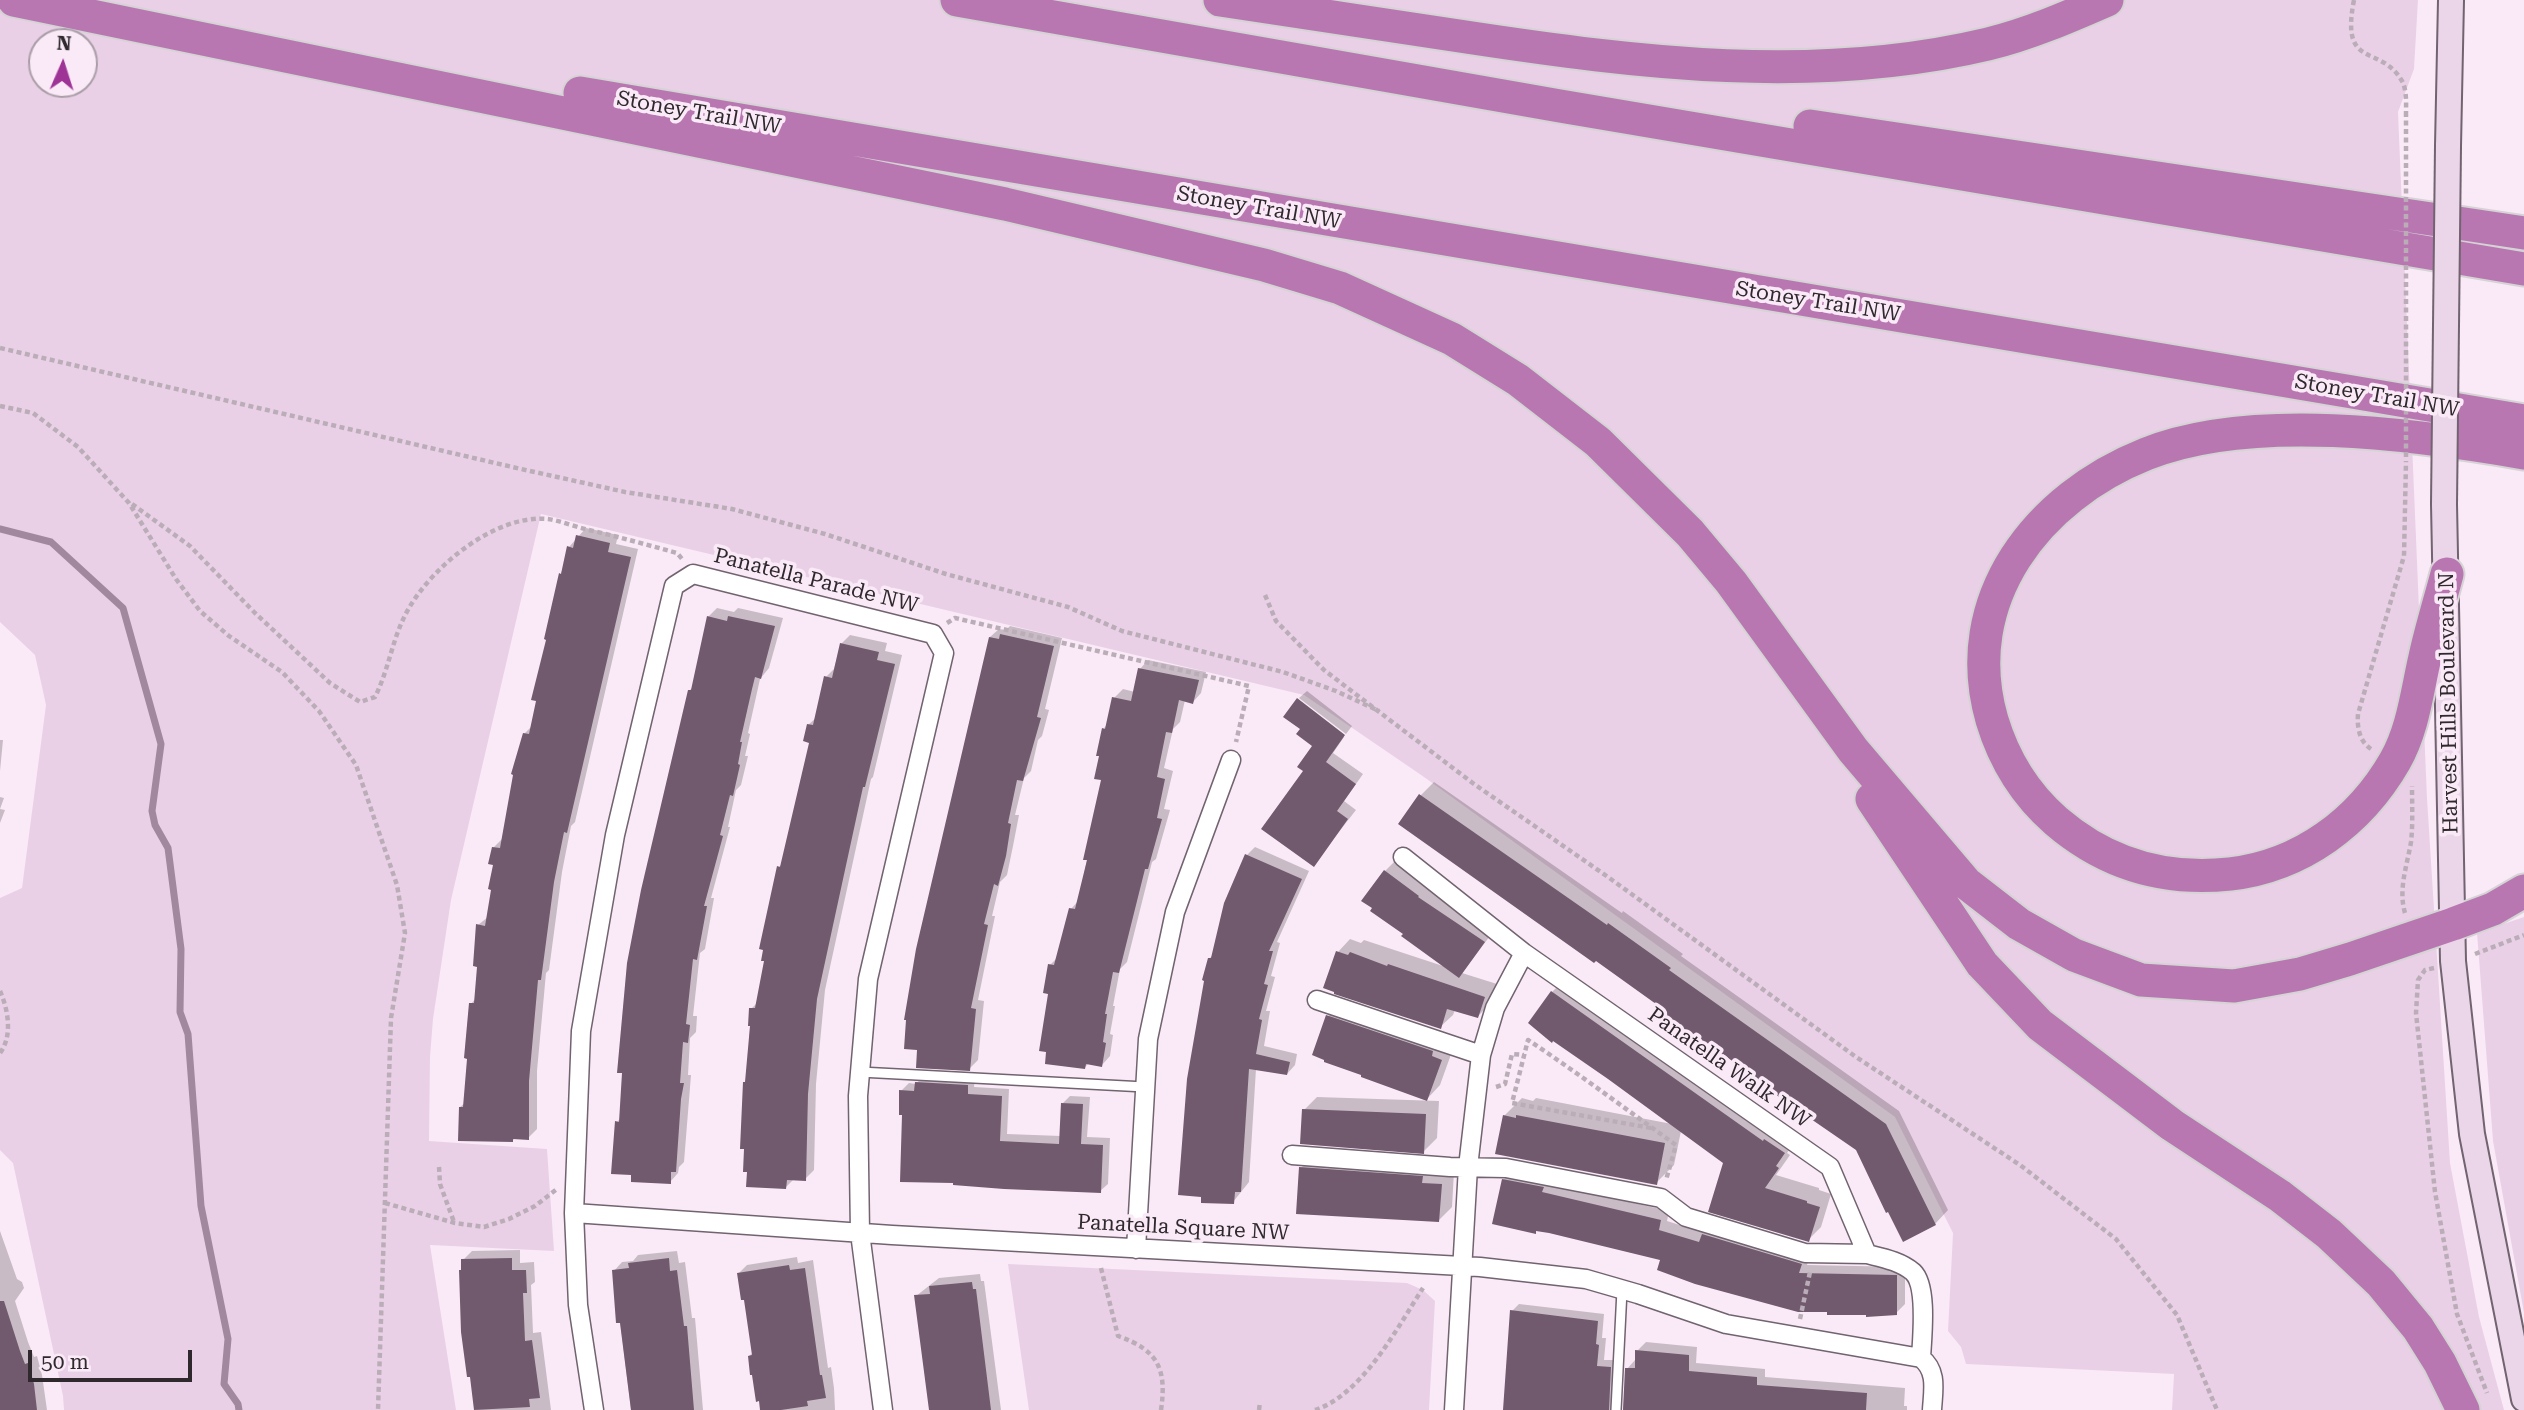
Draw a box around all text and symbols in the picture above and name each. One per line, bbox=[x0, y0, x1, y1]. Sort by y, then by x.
north arrow bbox=[28, 28, 98, 98]
text: N bbox=[56, 32, 72, 55]
street label: Stoney Trail NW bbox=[615, 86, 783, 140]
street label: Stoney Trail NW bbox=[1175, 181, 1343, 235]
street label: Stoney Trail NW bbox=[1734, 277, 1902, 327]
street label: Stoney Trail NW bbox=[2293, 369, 2461, 423]
street label: Panatella Parade NW bbox=[711, 543, 921, 619]
street label: Harvest Hills Boulevard N bbox=[2434, 572, 2464, 834]
street label: Panatella Walk NW bbox=[1643, 1002, 1815, 1134]
street label: Panatella Square NW bbox=[1076, 1210, 1290, 1246]
scale bar bbox=[32, 1336, 196, 1380]
text: 50 m bbox=[41, 1350, 89, 1374]

